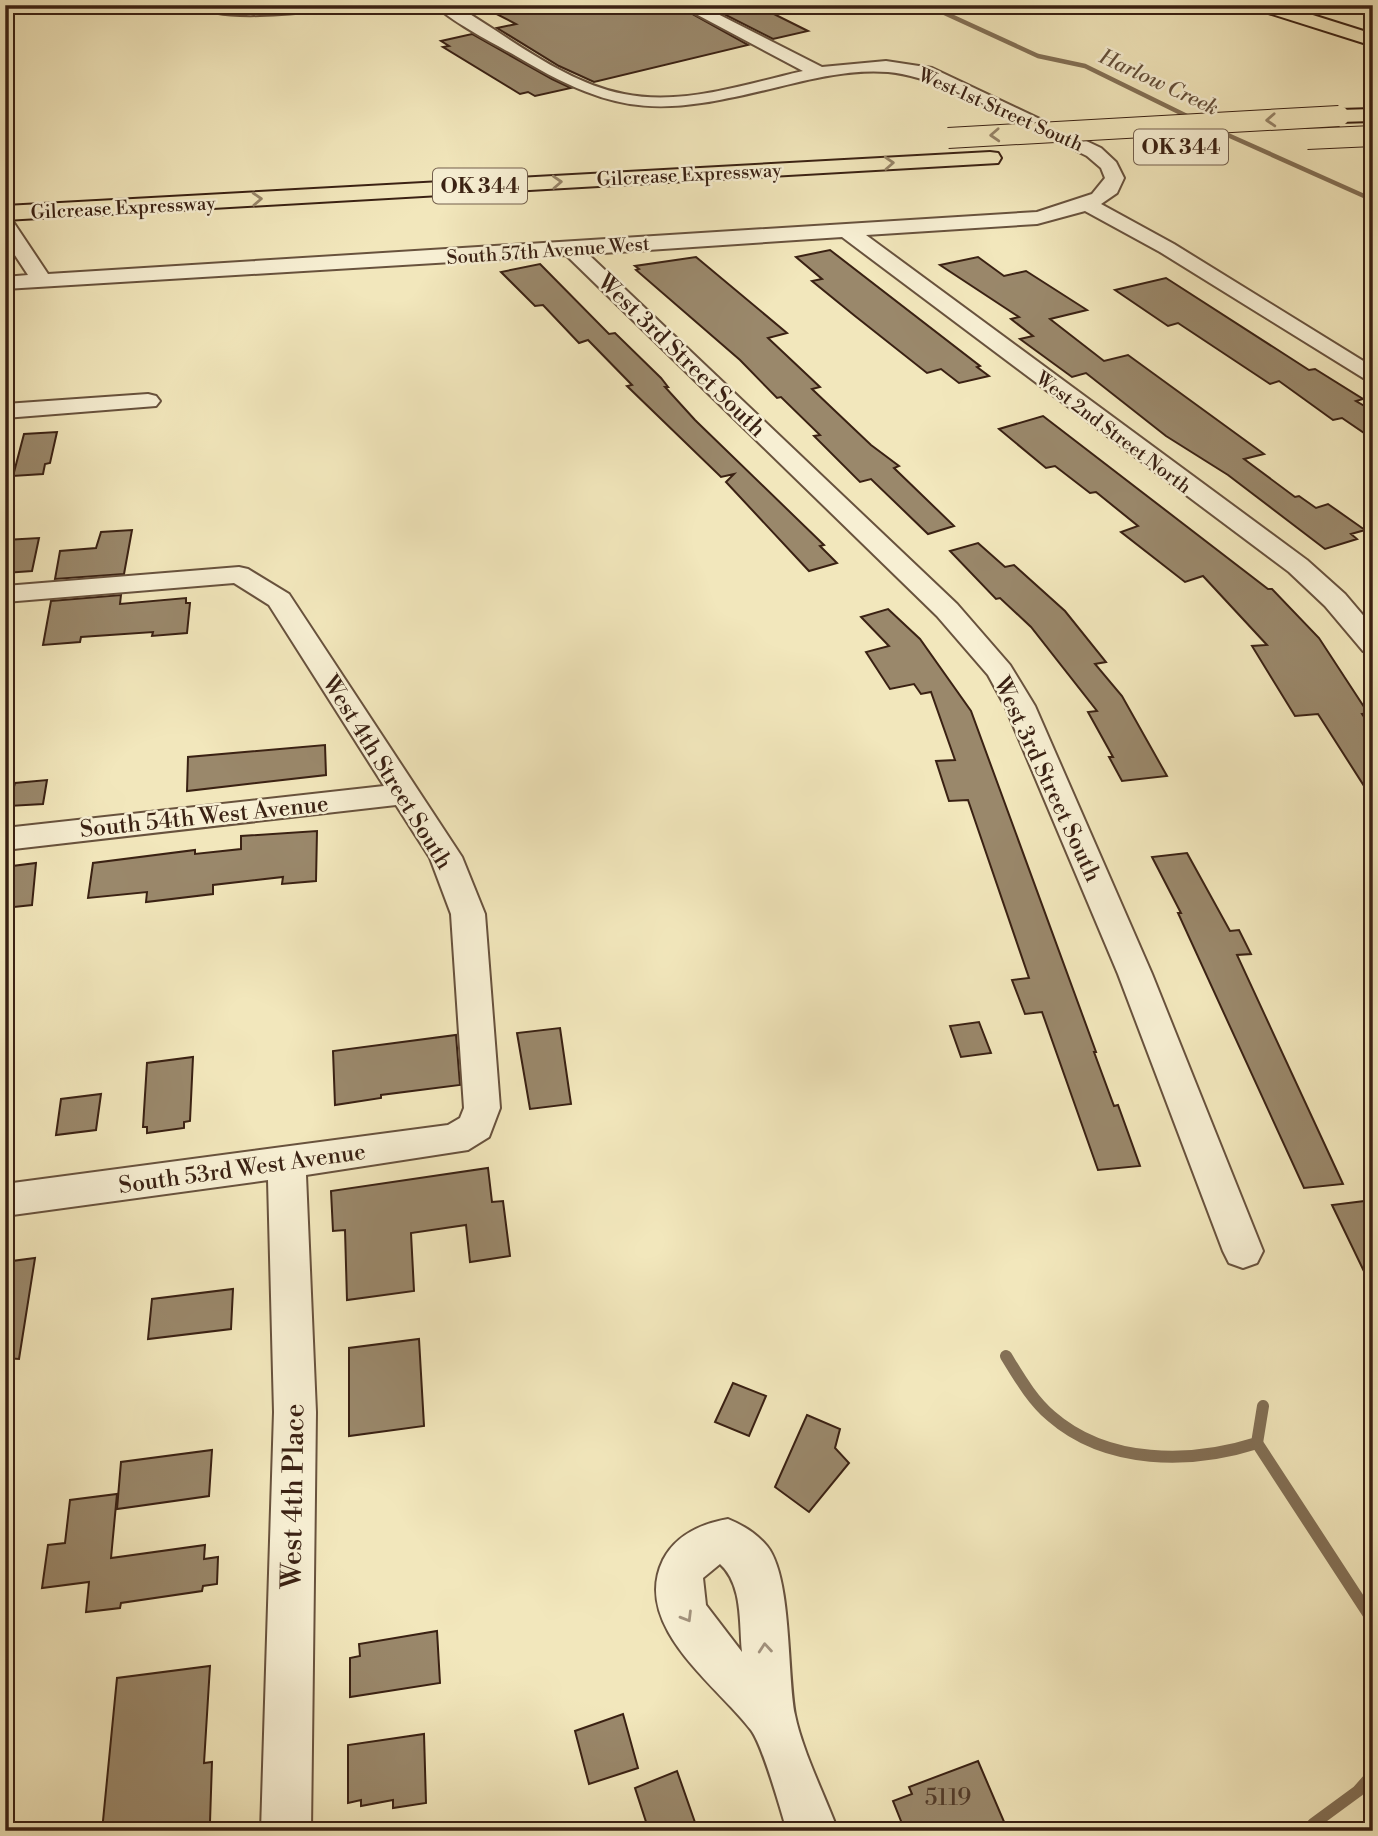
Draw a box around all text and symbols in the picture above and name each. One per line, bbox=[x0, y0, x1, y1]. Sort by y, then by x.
water label: Harlow Creek bbox=[1094, 44, 1222, 122]
street label: West 1st Street South bbox=[913, 62, 1087, 157]
one-way arrow bbox=[1265, 112, 1276, 127]
one-way arrow bbox=[989, 128, 1000, 143]
road number: OK 344 bbox=[1134, 130, 1228, 164]
one-way arrow bbox=[884, 156, 895, 171]
street label: Gilcrease Expressway bbox=[596, 158, 783, 192]
road number: OK 344 bbox=[433, 168, 527, 204]
one-way arrow bbox=[552, 175, 563, 190]
street label: Gilcrease Expressway bbox=[30, 191, 217, 225]
one-way arrow bbox=[251, 192, 262, 207]
street label: South 57th Avenue West bbox=[446, 232, 651, 270]
street label: West 3rd Street South bbox=[591, 268, 771, 443]
street label: West 2nd Street North bbox=[1030, 366, 1196, 499]
street label: West 4th Street South bbox=[316, 670, 458, 875]
street label: West 3rd Street South bbox=[987, 672, 1107, 887]
street label: South 54th West Avenue bbox=[78, 790, 330, 844]
street label: South 53rd West Avenue bbox=[117, 1138, 367, 1200]
street label: West 4th Place bbox=[274, 1403, 313, 1590]
one-way arrow bbox=[679, 1609, 692, 1622]
one-way arrow bbox=[758, 1642, 773, 1653]
house number: 5119 bbox=[925, 1784, 971, 1812]

